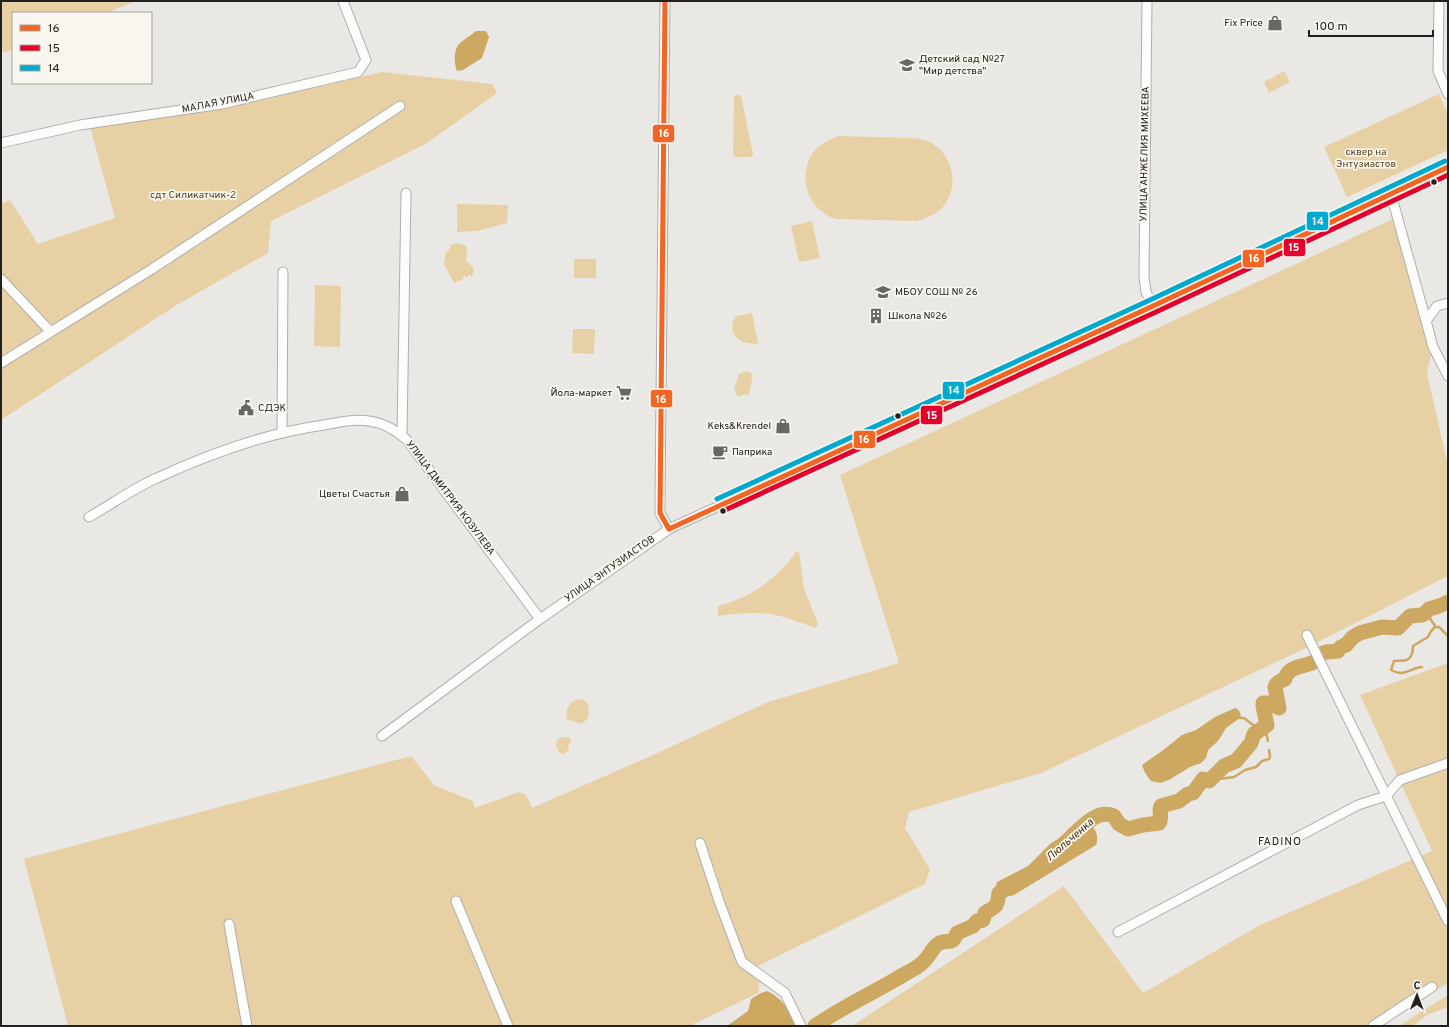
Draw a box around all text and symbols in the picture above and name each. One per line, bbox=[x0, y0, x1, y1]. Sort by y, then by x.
legend bbox=[12, 12, 152, 84]
scale bar bbox=[1309, 12, 1433, 38]
shop icon: Fix Price bbox=[1266, 14, 1284, 32]
place label: Fix Price bbox=[1224, 17, 1263, 30]
text: 100 m bbox=[1315, 19, 1348, 35]
text: 16 bbox=[48, 21, 60, 37]
text: 15 bbox=[48, 41, 60, 57]
place label: Детский сад №27 "Мир детства" bbox=[919, 53, 1005, 78]
school or university icon: Детский сад №27 "Мир детства" bbox=[898, 56, 916, 74]
text: 14 bbox=[48, 61, 60, 77]
street label: УЛИЦА АНЖЕЛИЯ МИХЕЕВА bbox=[1137, 86, 1153, 222]
street label: МАЛАЯ УЛИЦА bbox=[181, 90, 255, 116]
line badge: 16 bbox=[652, 124, 675, 143]
text: 16 bbox=[658, 127, 670, 141]
park label: сквер на Энтузиастов bbox=[1336, 146, 1396, 171]
unlabelled marker bbox=[1429, 177, 1439, 187]
park label: сдт Силикатчик-2 bbox=[150, 189, 236, 202]
line badge: 14 bbox=[1306, 211, 1329, 231]
text: 14 bbox=[1312, 215, 1324, 229]
line badge: 15 bbox=[1283, 238, 1306, 257]
text: 15 bbox=[1288, 241, 1300, 255]
line badge: 16 bbox=[1242, 249, 1265, 268]
text: 16 bbox=[1248, 252, 1260, 266]
school or university icon: МБОУ СОШ № 26 bbox=[874, 283, 892, 301]
place label: МБОУ СОШ № 26 bbox=[895, 286, 978, 299]
building icon: Школа №26 bbox=[867, 307, 885, 325]
place label: Школа №26 bbox=[888, 310, 947, 323]
line badge: 14 bbox=[942, 381, 965, 400]
supermarket icon: Йола-маркет bbox=[615, 384, 633, 402]
text: 14 bbox=[948, 384, 960, 398]
place label: Йола-маркет bbox=[550, 387, 612, 400]
line badge: 16 bbox=[650, 389, 673, 408]
text: 16 bbox=[655, 393, 667, 407]
public building icon: СДЭК bbox=[237, 399, 255, 417]
place label: СДЭК bbox=[258, 402, 286, 415]
line badge: 15 bbox=[920, 405, 943, 425]
text: 15 bbox=[926, 409, 938, 423]
unlabelled marker bbox=[893, 411, 903, 421]
shop icon: Keks&Krendel bbox=[774, 417, 792, 435]
place label: Keks&Krendel bbox=[708, 420, 771, 433]
line badge: 16 bbox=[853, 430, 876, 449]
text: 16 bbox=[858, 433, 870, 447]
street label: УЛИЦА ДМИТРИЯ КОЗУЛЕВА bbox=[403, 438, 498, 558]
cafe icon: Паприка bbox=[711, 443, 729, 461]
place label: Паприка bbox=[732, 446, 772, 459]
shop icon: Цветы Счастья bbox=[393, 485, 411, 503]
place label: Цветы Счастья bbox=[319, 488, 390, 501]
unlabelled marker bbox=[718, 506, 728, 516]
street label: УЛИЦА ЭНТУЗИАСТОВ bbox=[562, 533, 658, 605]
water label: Люльченка bbox=[1043, 815, 1097, 865]
district label: FADINO bbox=[1258, 835, 1302, 849]
north arrow bbox=[1397, 975, 1437, 1015]
text: С bbox=[1414, 979, 1421, 993]

